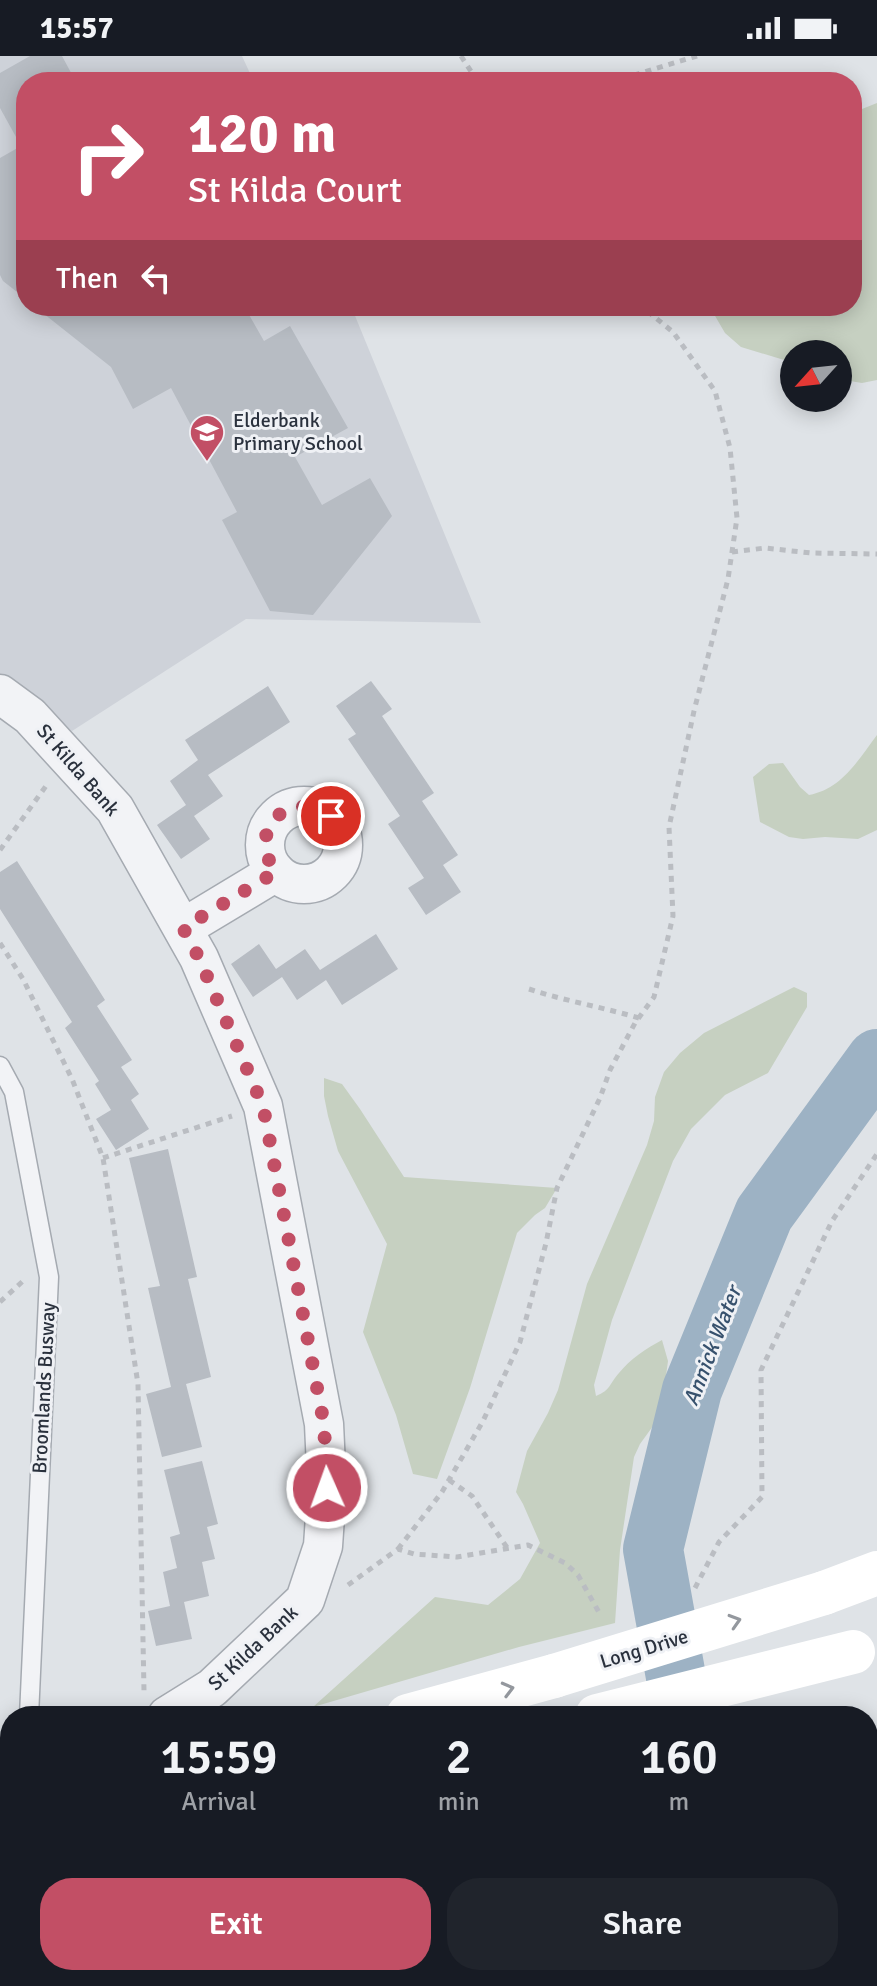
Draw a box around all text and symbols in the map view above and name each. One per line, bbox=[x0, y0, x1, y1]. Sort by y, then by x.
text: 15:57 bbox=[40, 10, 114, 47]
text: 120 m bbox=[188, 99, 336, 168]
icon: right bbox=[56, 104, 160, 208]
text: St Kilda Court bbox=[188, 168, 402, 213]
icon: left bbox=[134, 256, 178, 300]
text: Then bbox=[56, 260, 118, 297]
north arrow bbox=[780, 340, 852, 412]
map controls bbox=[780, 340, 852, 412]
place label: Elderbank Primary School bbox=[233, 408, 363, 456]
school or university icon: Elderbank Primary School bbox=[188, 413, 226, 463]
street label: St Kilda Bank bbox=[31, 719, 125, 821]
pin bbox=[297, 782, 365, 850]
icon: arrive bbox=[309, 794, 353, 838]
water label: Annick Water bbox=[677, 1280, 748, 1409]
street label: Broomlands Busway bbox=[27, 1301, 61, 1474]
position arrow bbox=[285, 1446, 369, 1530]
street label: St Kilda Bank bbox=[203, 1600, 303, 1696]
one-way arrow bbox=[728, 1614, 742, 1630]
street label: Long Drive bbox=[597, 1624, 691, 1674]
one-way arrow bbox=[500, 1681, 514, 1698]
text: 15:59 bbox=[160, 1728, 277, 1787]
text: 2 bbox=[446, 1728, 472, 1787]
text: 160 bbox=[640, 1728, 718, 1787]
text: Arrival bbox=[181, 1786, 256, 1818]
text: min bbox=[438, 1786, 480, 1818]
text: m bbox=[668, 1786, 689, 1818]
button: Exit bbox=[40, 1878, 431, 1970]
button: Share bbox=[447, 1878, 838, 1970]

